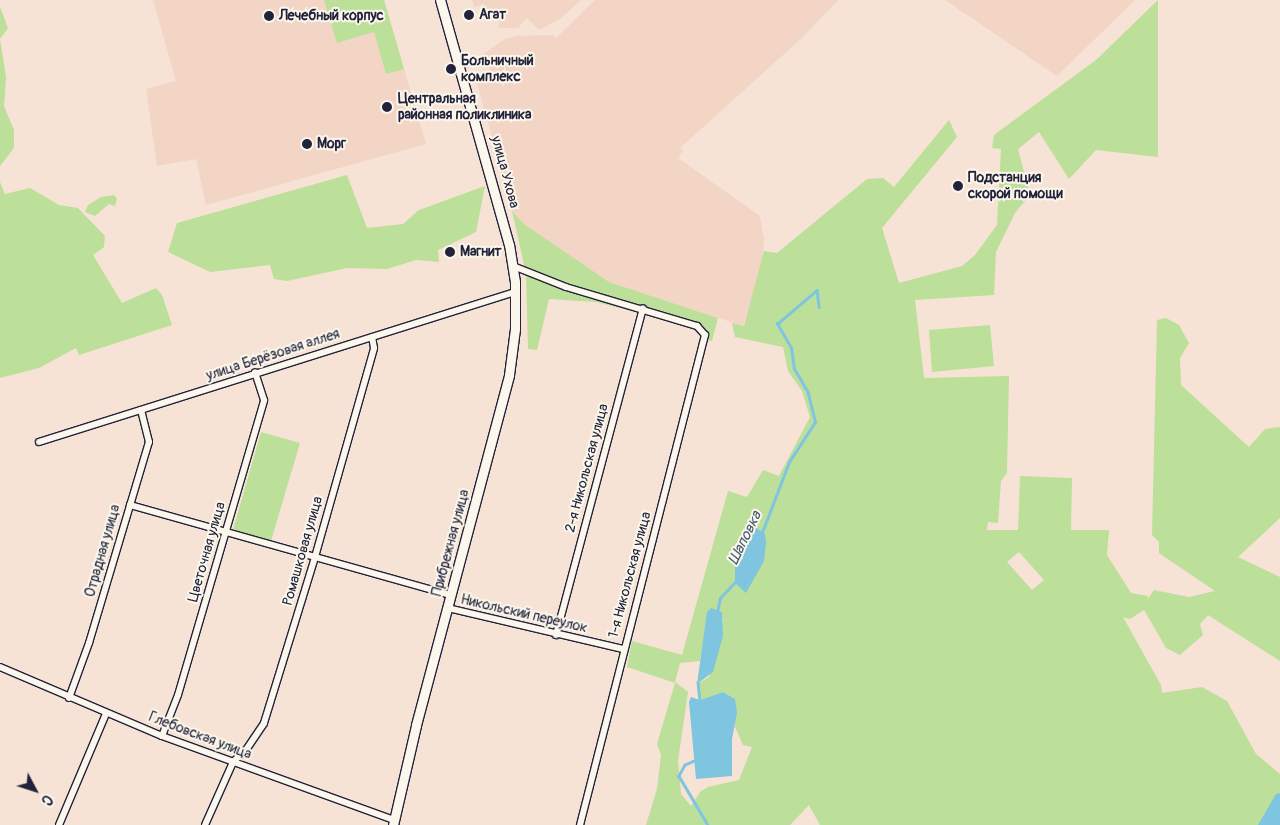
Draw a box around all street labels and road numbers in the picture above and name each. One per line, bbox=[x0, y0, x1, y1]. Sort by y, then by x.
street label: улица Ухова bbox=[487, 134, 523, 210]
street label: улица Берёзовая аллея bbox=[204, 325, 342, 385]
street label: 2-я Никольская улица bbox=[562, 402, 612, 534]
street label: Прибрежная улица bbox=[429, 488, 473, 598]
street label: Ромашковая улица bbox=[279, 494, 327, 608]
street label: Цветочная улица bbox=[185, 500, 229, 604]
street label: Отрадная улица bbox=[82, 503, 124, 599]
street label: 1-я Никольская улица bbox=[605, 510, 655, 640]
street label: Никольский переулок bbox=[459, 591, 589, 637]
street label: Глебовская улица bbox=[146, 709, 254, 763]

